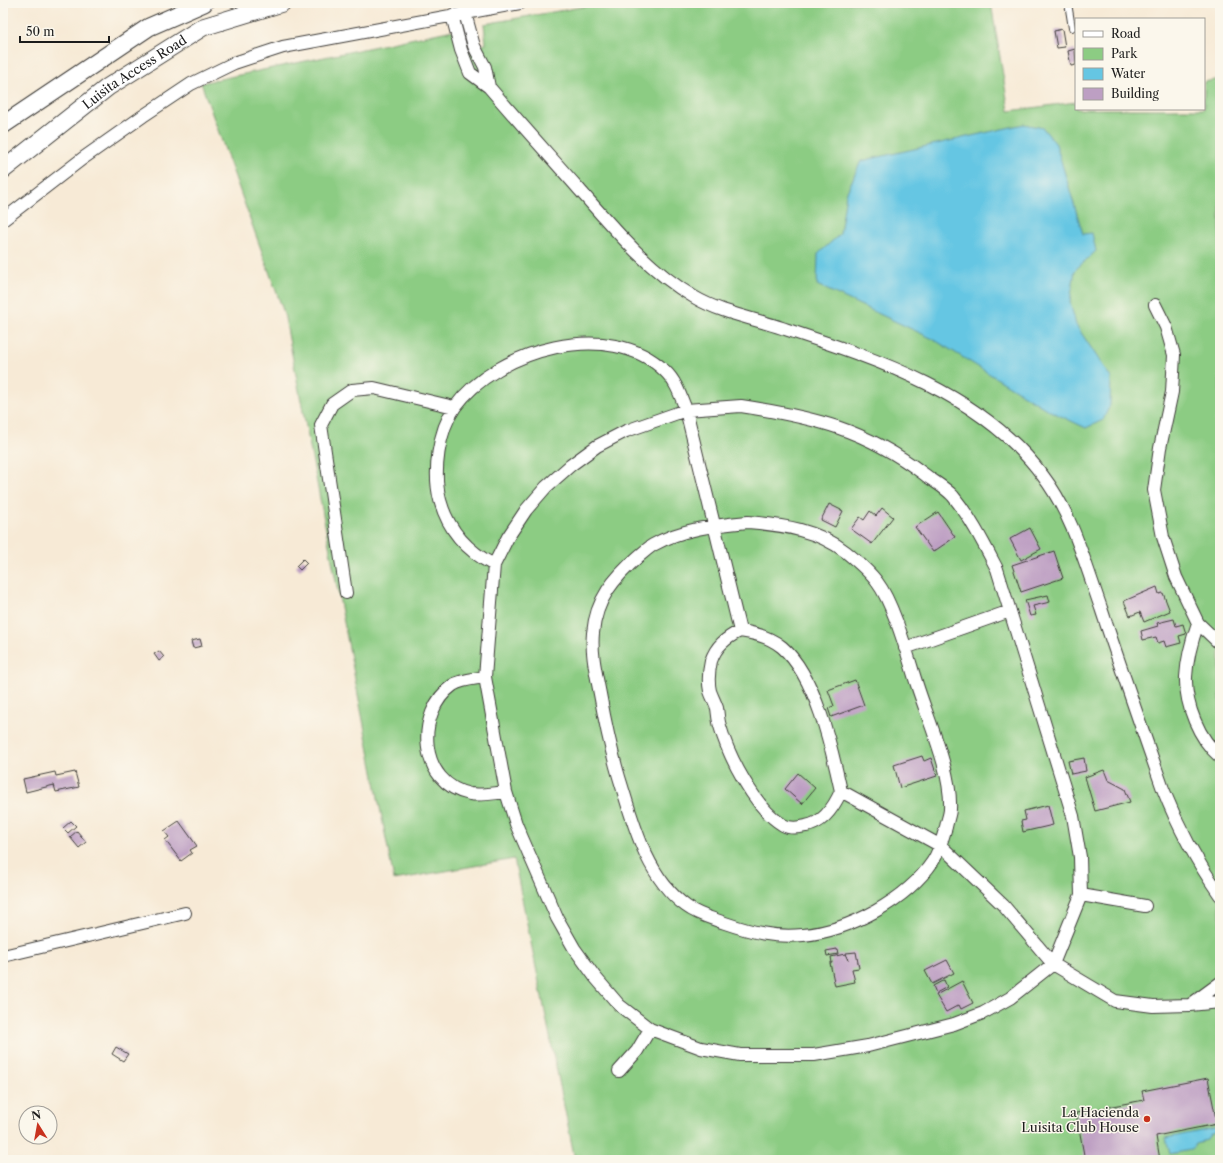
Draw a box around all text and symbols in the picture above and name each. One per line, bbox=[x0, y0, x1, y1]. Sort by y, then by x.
scale bar bbox=[20, 18, 109, 44]
legend bbox=[1075, 18, 1205, 110]
text: 50 m bbox=[26, 24, 55, 39]
text: Road bbox=[1111, 26, 1141, 41]
street label: Luisita Access Road bbox=[79, 32, 189, 112]
text: Park bbox=[1111, 46, 1138, 61]
text: Water bbox=[1110, 66, 1145, 81]
text: Building bbox=[1111, 86, 1159, 101]
place label: La Hacienda Luisita Club House bbox=[1021, 1104, 1139, 1135]
north arrow bbox=[18, 1105, 58, 1145]
text: N bbox=[30, 1107, 43, 1123]
marker: La Hacienda Luisita Club House bbox=[1142, 1114, 1152, 1124]

